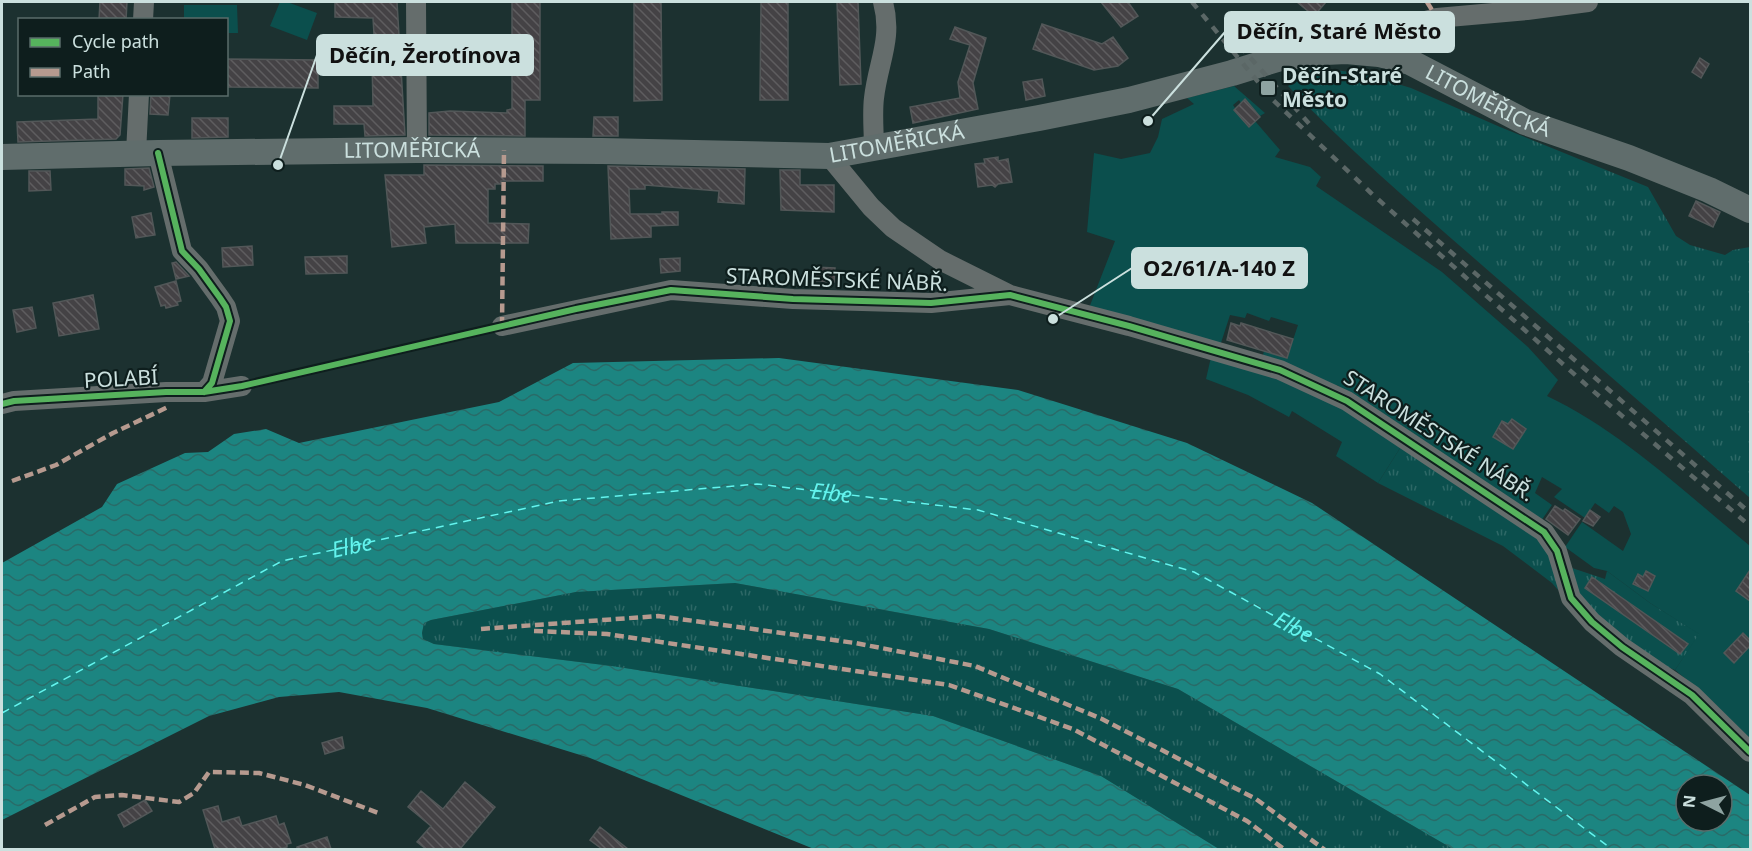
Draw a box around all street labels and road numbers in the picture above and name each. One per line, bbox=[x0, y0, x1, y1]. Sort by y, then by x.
street label: LITOMĚŘICKÁ bbox=[1421, 58, 1555, 143]
street label: LITOMĚŘICKÁ bbox=[827, 117, 967, 169]
street label: LITOMĚŘICKÁ bbox=[344, 135, 481, 164]
street label: STAROMĚSTSKÉ NÁBŘ. bbox=[726, 261, 948, 297]
street label: POLABÍ bbox=[83, 362, 159, 394]
street label: STAROMĚSTSKÉ NÁBŘ. bbox=[1339, 363, 1540, 507]

